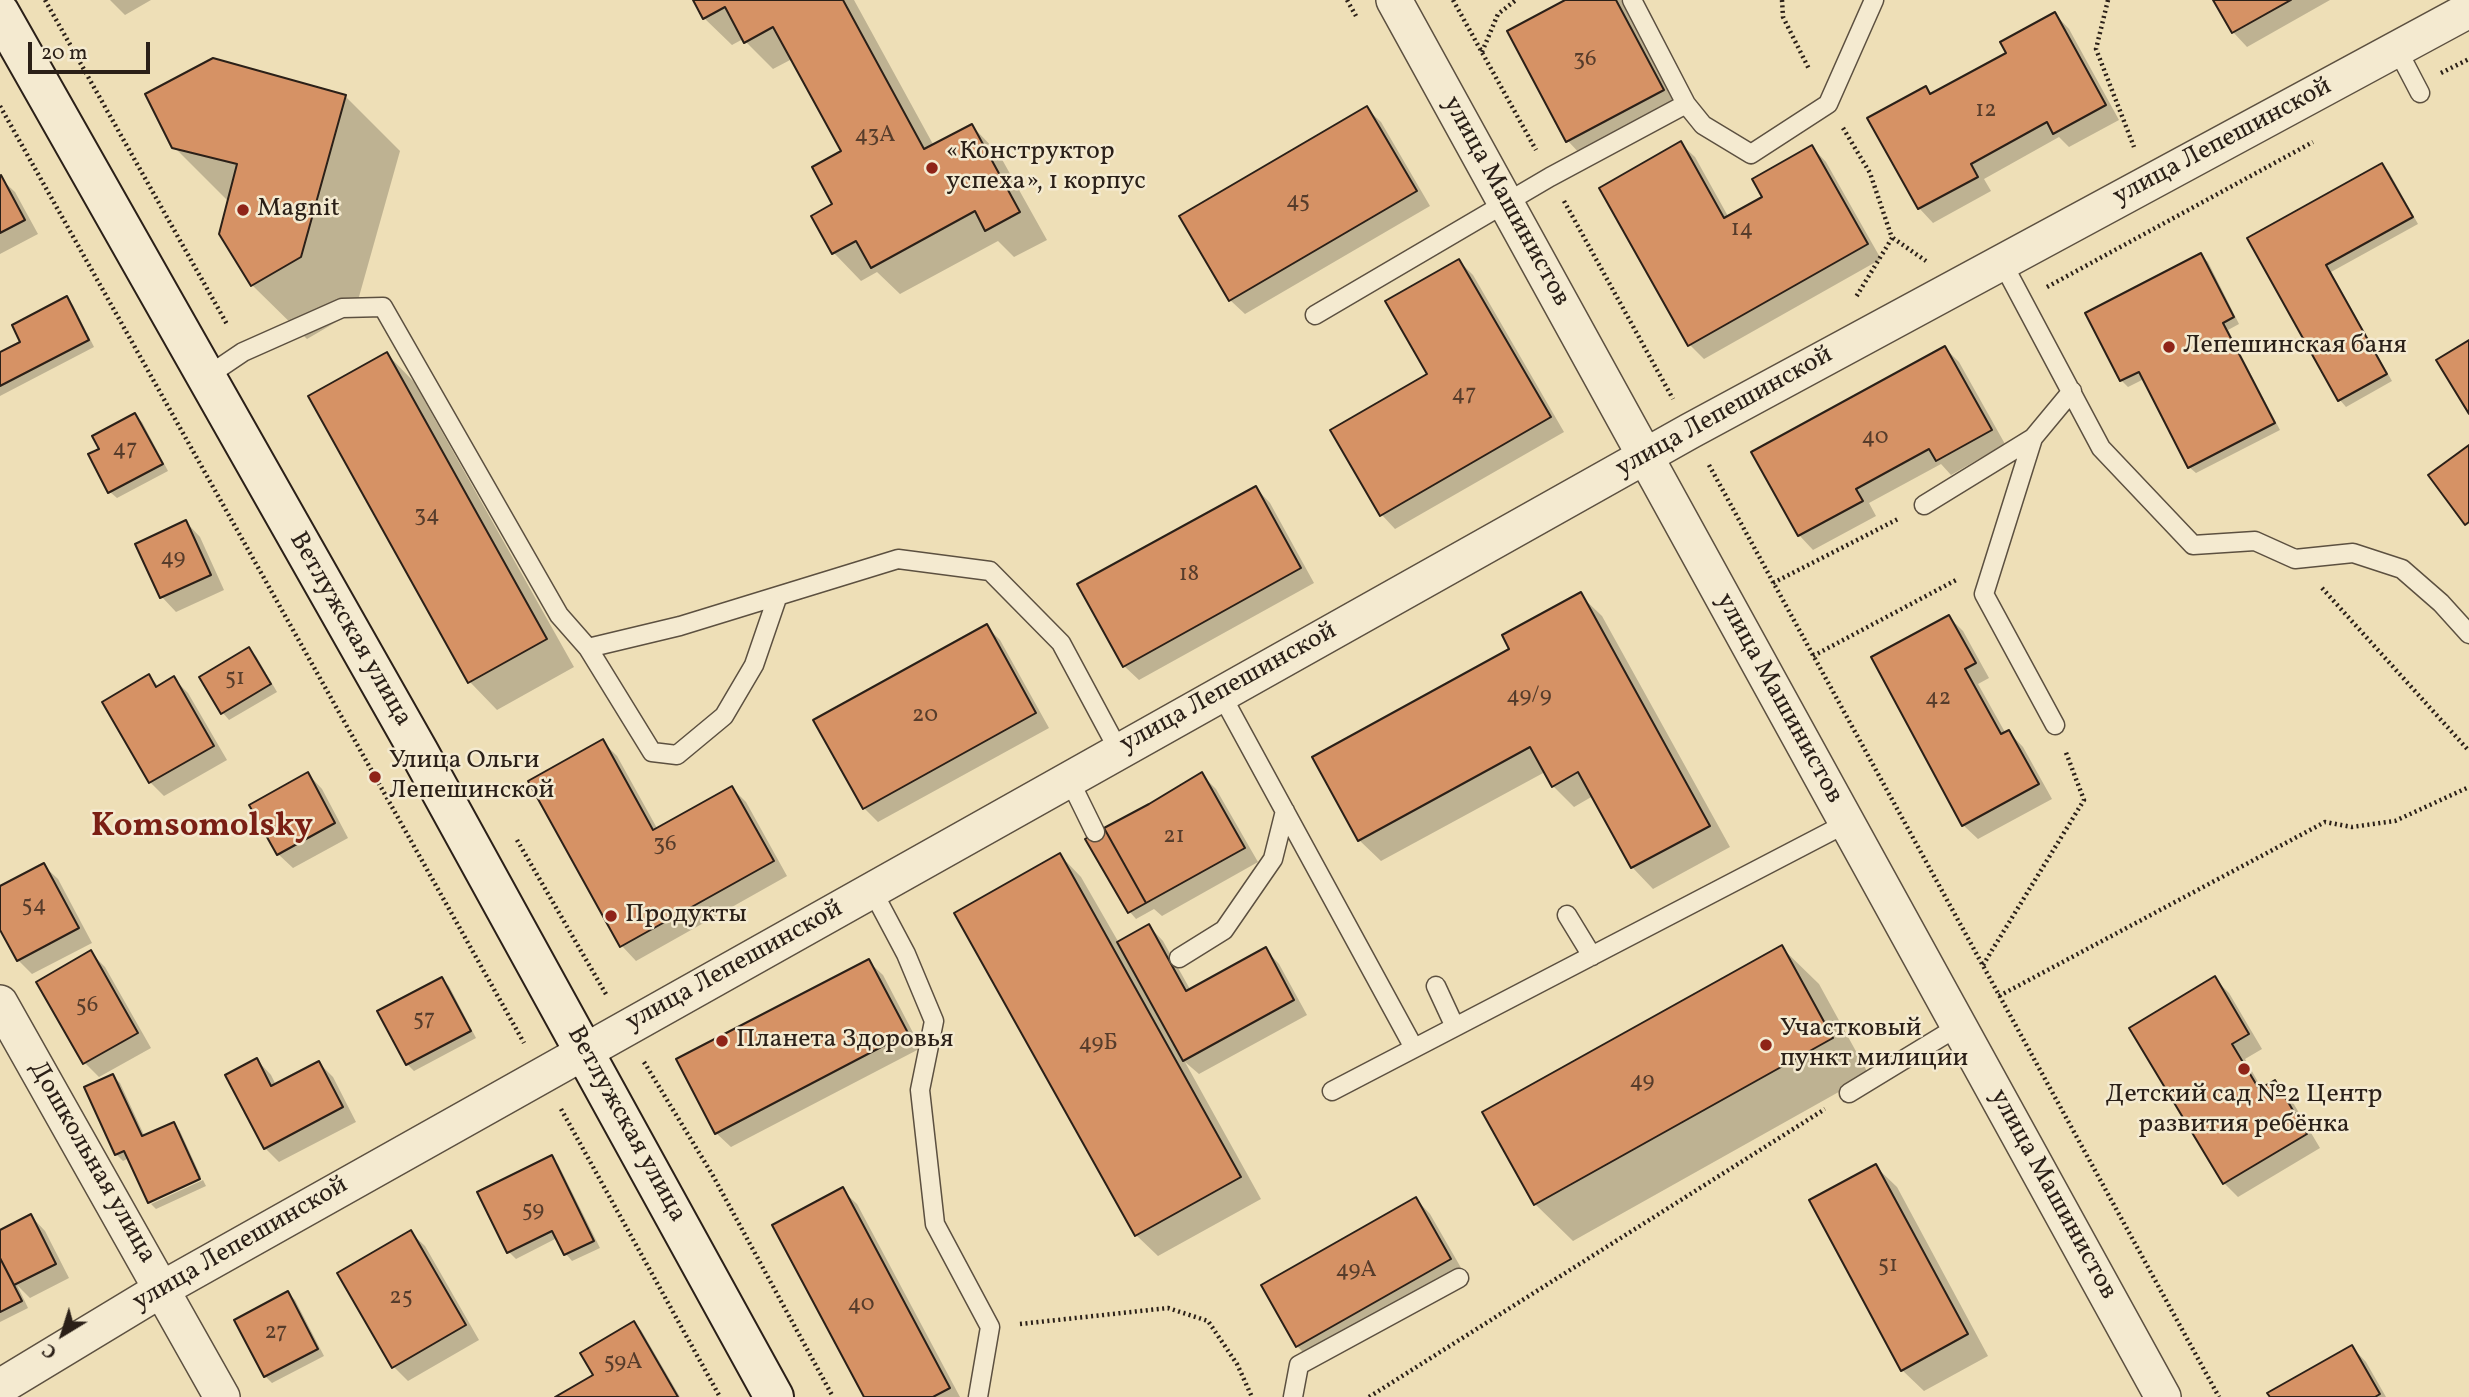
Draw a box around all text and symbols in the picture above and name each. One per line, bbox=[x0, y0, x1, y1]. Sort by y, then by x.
scale bar bbox=[32, 28, 154, 72]
text: 20 m bbox=[41, 39, 87, 68]
house number: 36 bbox=[1573, 47, 1597, 75]
street label: улица Лепешинской bbox=[2108, 72, 2338, 214]
street label: улица Машинистов bbox=[1434, 91, 1576, 313]
house number: 12 bbox=[1975, 98, 1997, 126]
house number: 43А bbox=[855, 123, 895, 151]
place label: «Конструктор успеха», 1 корпус bbox=[946, 137, 1146, 198]
marker: «Конструктор успеха», 1 корпус bbox=[924, 160, 940, 176]
house number: 45 bbox=[1286, 189, 1310, 217]
place label: Magnit bbox=[257, 194, 340, 226]
marker: Magnit bbox=[235, 202, 251, 218]
house number: 14 bbox=[1731, 217, 1753, 245]
place label: Лепешинская баня bbox=[2183, 331, 2407, 363]
marker: Лепешинская баня bbox=[2161, 339, 2177, 355]
street label: улица Лепешинской bbox=[1611, 340, 1839, 486]
house number: 47 bbox=[1452, 382, 1476, 410]
house number: 40 bbox=[1861, 425, 1889, 453]
house number: 47 bbox=[113, 437, 137, 465]
house number: 34 bbox=[414, 503, 440, 531]
street label: Ветлужская улица bbox=[281, 527, 417, 733]
house number: 49 bbox=[161, 546, 185, 574]
house number: 18 bbox=[1179, 562, 1199, 590]
street label: улица Машинистов bbox=[1707, 588, 1849, 810]
street label: улица Лепешинской bbox=[1115, 616, 1343, 762]
house number: 51 bbox=[225, 666, 245, 694]
house number: 49/9 bbox=[1506, 684, 1552, 712]
house number: 42 bbox=[1925, 686, 1951, 714]
house number: 20 bbox=[912, 703, 938, 731]
place label: Улица Ольги Лепешинской bbox=[389, 746, 554, 808]
marker: Улица Ольги Лепешинской bbox=[367, 769, 383, 785]
district label: Komsomolsky bbox=[91, 809, 313, 849]
house number: 21 bbox=[1163, 824, 1185, 852]
house number: 36 bbox=[653, 832, 677, 860]
house number: 54 bbox=[22, 893, 46, 921]
street label: улица Лепешинской bbox=[621, 894, 849, 1040]
place label: Продукты bbox=[625, 900, 747, 932]
marker: Продукты bbox=[603, 908, 619, 924]
house number: 56 bbox=[76, 993, 98, 1021]
house number: 57 bbox=[413, 1007, 435, 1035]
place label: Участковый пункт милиции bbox=[1780, 1014, 1968, 1076]
street label: Ветлужская улица bbox=[558, 1022, 692, 1228]
place label: Планета Здоровья bbox=[736, 1025, 954, 1057]
house number: 49Б bbox=[1078, 1031, 1118, 1059]
marker: Планета Здоровья bbox=[714, 1033, 730, 1049]
marker: Участковый пункт милиции bbox=[1758, 1037, 1774, 1053]
street label: Дошкольная улица bbox=[20, 1056, 162, 1270]
marker: Детский сад №2 Центр развития ребёнка bbox=[2236, 1061, 2252, 1077]
house number: 49 bbox=[1630, 1069, 1654, 1097]
place label: Детский сад №2 Центр развития ребёнка bbox=[2106, 1080, 2382, 1142]
street label: улица Машинистов bbox=[1981, 1084, 2123, 1306]
street label: улица Лепешинской bbox=[128, 1171, 354, 1319]
house number: 59 bbox=[522, 1198, 544, 1226]
house number: 51 bbox=[1878, 1253, 1898, 1281]
house number: 49А bbox=[1335, 1258, 1377, 1286]
house number: 25 bbox=[389, 1285, 413, 1313]
house number: 40 bbox=[847, 1292, 875, 1320]
north arrow bbox=[28, 1299, 98, 1369]
house number: 27 bbox=[265, 1320, 287, 1348]
text: С bbox=[37, 1337, 63, 1365]
house number: 59А bbox=[604, 1350, 642, 1378]

